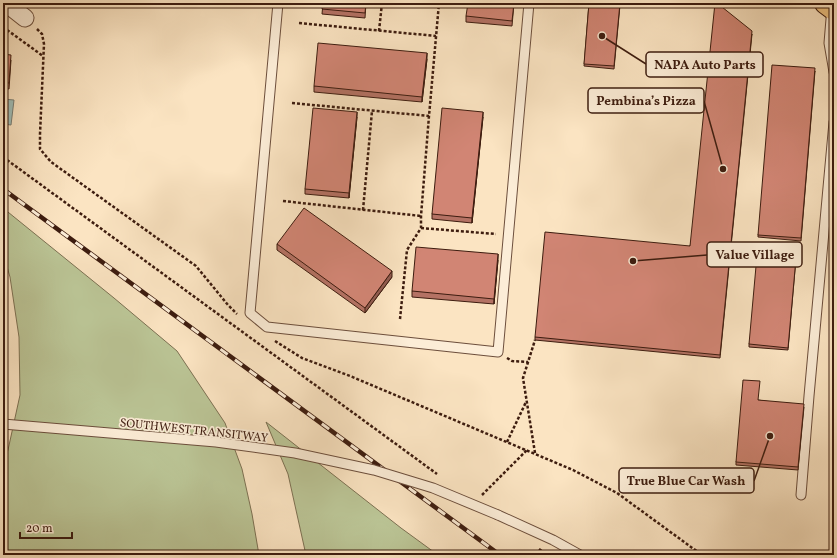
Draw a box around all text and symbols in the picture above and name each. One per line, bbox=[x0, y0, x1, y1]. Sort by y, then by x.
callout: NAPA Auto Parts bbox=[646, 52, 763, 77]
text: NAPA Auto Parts bbox=[654, 57, 756, 75]
callout: Pembina’s Pizza bbox=[588, 88, 704, 113]
text: Pembina’s Pizza bbox=[596, 93, 696, 111]
callout: Value Village bbox=[707, 242, 802, 267]
text: Value Village bbox=[716, 247, 795, 265]
street label: SOUTHWEST TRANSITWAY bbox=[119, 415, 269, 447]
callout: True Blue Car Wash bbox=[619, 468, 754, 493]
text: True Blue Car Wash bbox=[627, 473, 746, 491]
scale bar bbox=[20, 514, 72, 540]
text: 20 m bbox=[26, 521, 53, 537]

